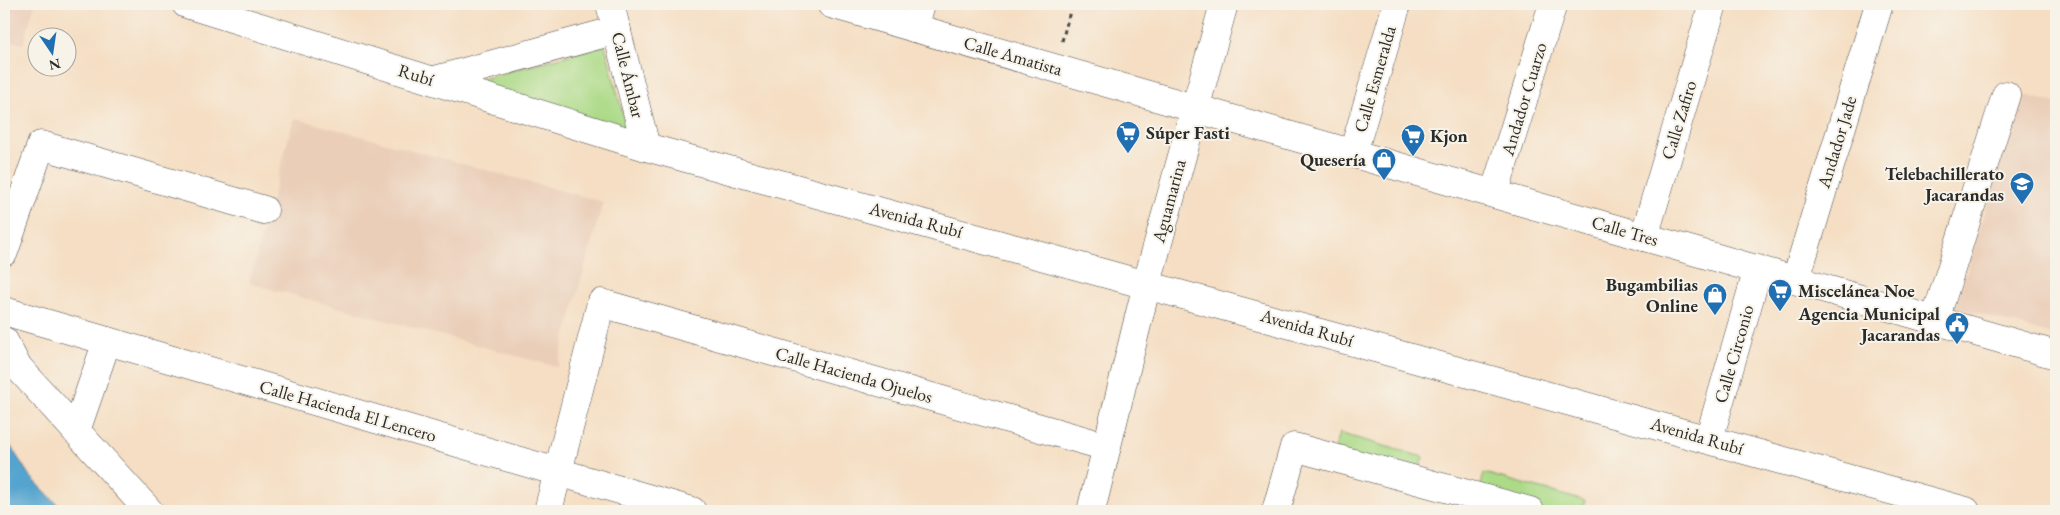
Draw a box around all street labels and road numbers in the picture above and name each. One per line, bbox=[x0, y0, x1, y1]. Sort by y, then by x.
street label: Calle Esmeralda bbox=[1348, 22, 1401, 135]
street label: Calle Ámbar bbox=[607, 30, 650, 120]
street label: Calle Amatista bbox=[961, 30, 1066, 81]
street label: Andador Cuarzo bbox=[1495, 39, 1552, 159]
street label: Rubí bbox=[396, 58, 437, 91]
street label: Calle Zafiro bbox=[1656, 77, 1701, 162]
street label: Andador Jade bbox=[1811, 93, 1861, 192]
street label: Aguamarina bbox=[1146, 156, 1191, 246]
street label: Avenida Rubí bbox=[866, 196, 966, 243]
street label: Calle Tres bbox=[1589, 210, 1661, 251]
street label: Calle Circonio bbox=[1709, 302, 1759, 406]
street label: Avenida Rubí bbox=[1257, 303, 1357, 352]
street label: Calle Hacienda Ojuelos bbox=[773, 341, 936, 408]
street label: Calle Hacienda El Lencero bbox=[257, 374, 439, 447]
street label: Avenida Rubí bbox=[1647, 411, 1747, 460]

